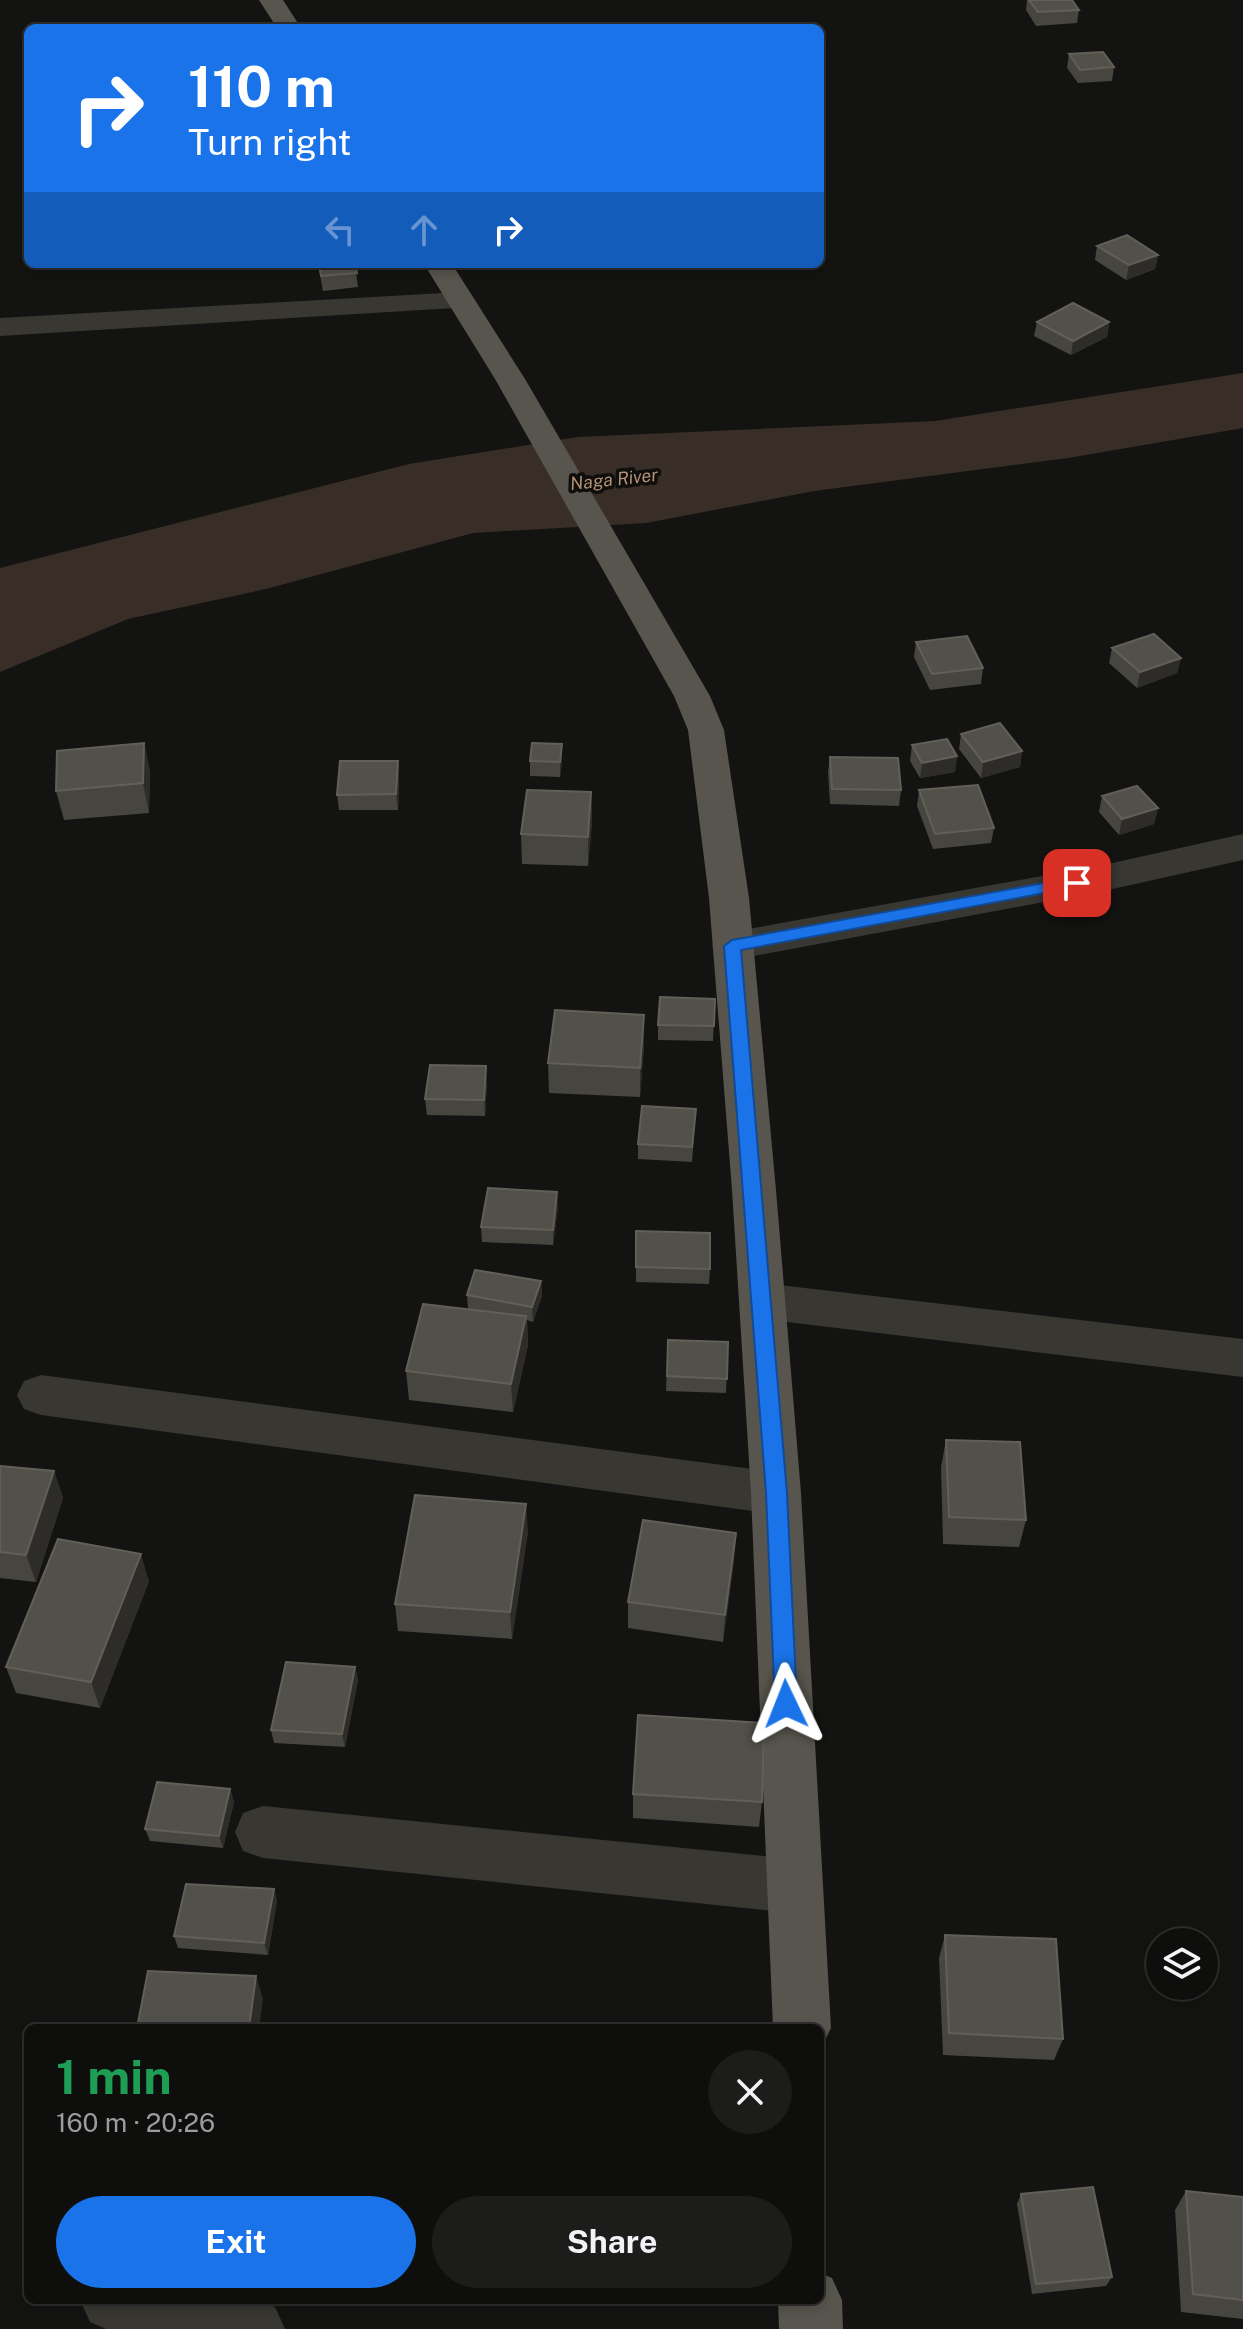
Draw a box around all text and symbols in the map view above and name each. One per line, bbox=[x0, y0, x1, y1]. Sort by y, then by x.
text: 110 m bbox=[188, 54, 335, 120]
icon: right bbox=[56, 56, 160, 160]
text: Turn right bbox=[188, 121, 351, 163]
icon: left bbox=[318, 208, 362, 252]
icon: ahead bbox=[402, 208, 446, 252]
icon: right bbox=[486, 208, 530, 252]
water label: Naga River bbox=[569, 464, 659, 494]
pin bbox=[1043, 849, 1111, 917]
icon: arrive bbox=[1055, 861, 1099, 905]
position arrow bbox=[744, 1662, 828, 1746]
map controls bbox=[1146, 1928, 1218, 2000]
button: layers bbox=[1146, 1928, 1218, 2000]
text: 1 min bbox=[56, 2048, 172, 2105]
button: close bbox=[708, 2050, 792, 2134]
text: 160 m · 20:26 bbox=[56, 2107, 215, 2138]
button: Exit bbox=[56, 2196, 416, 2288]
button: Share bbox=[432, 2196, 792, 2288]

